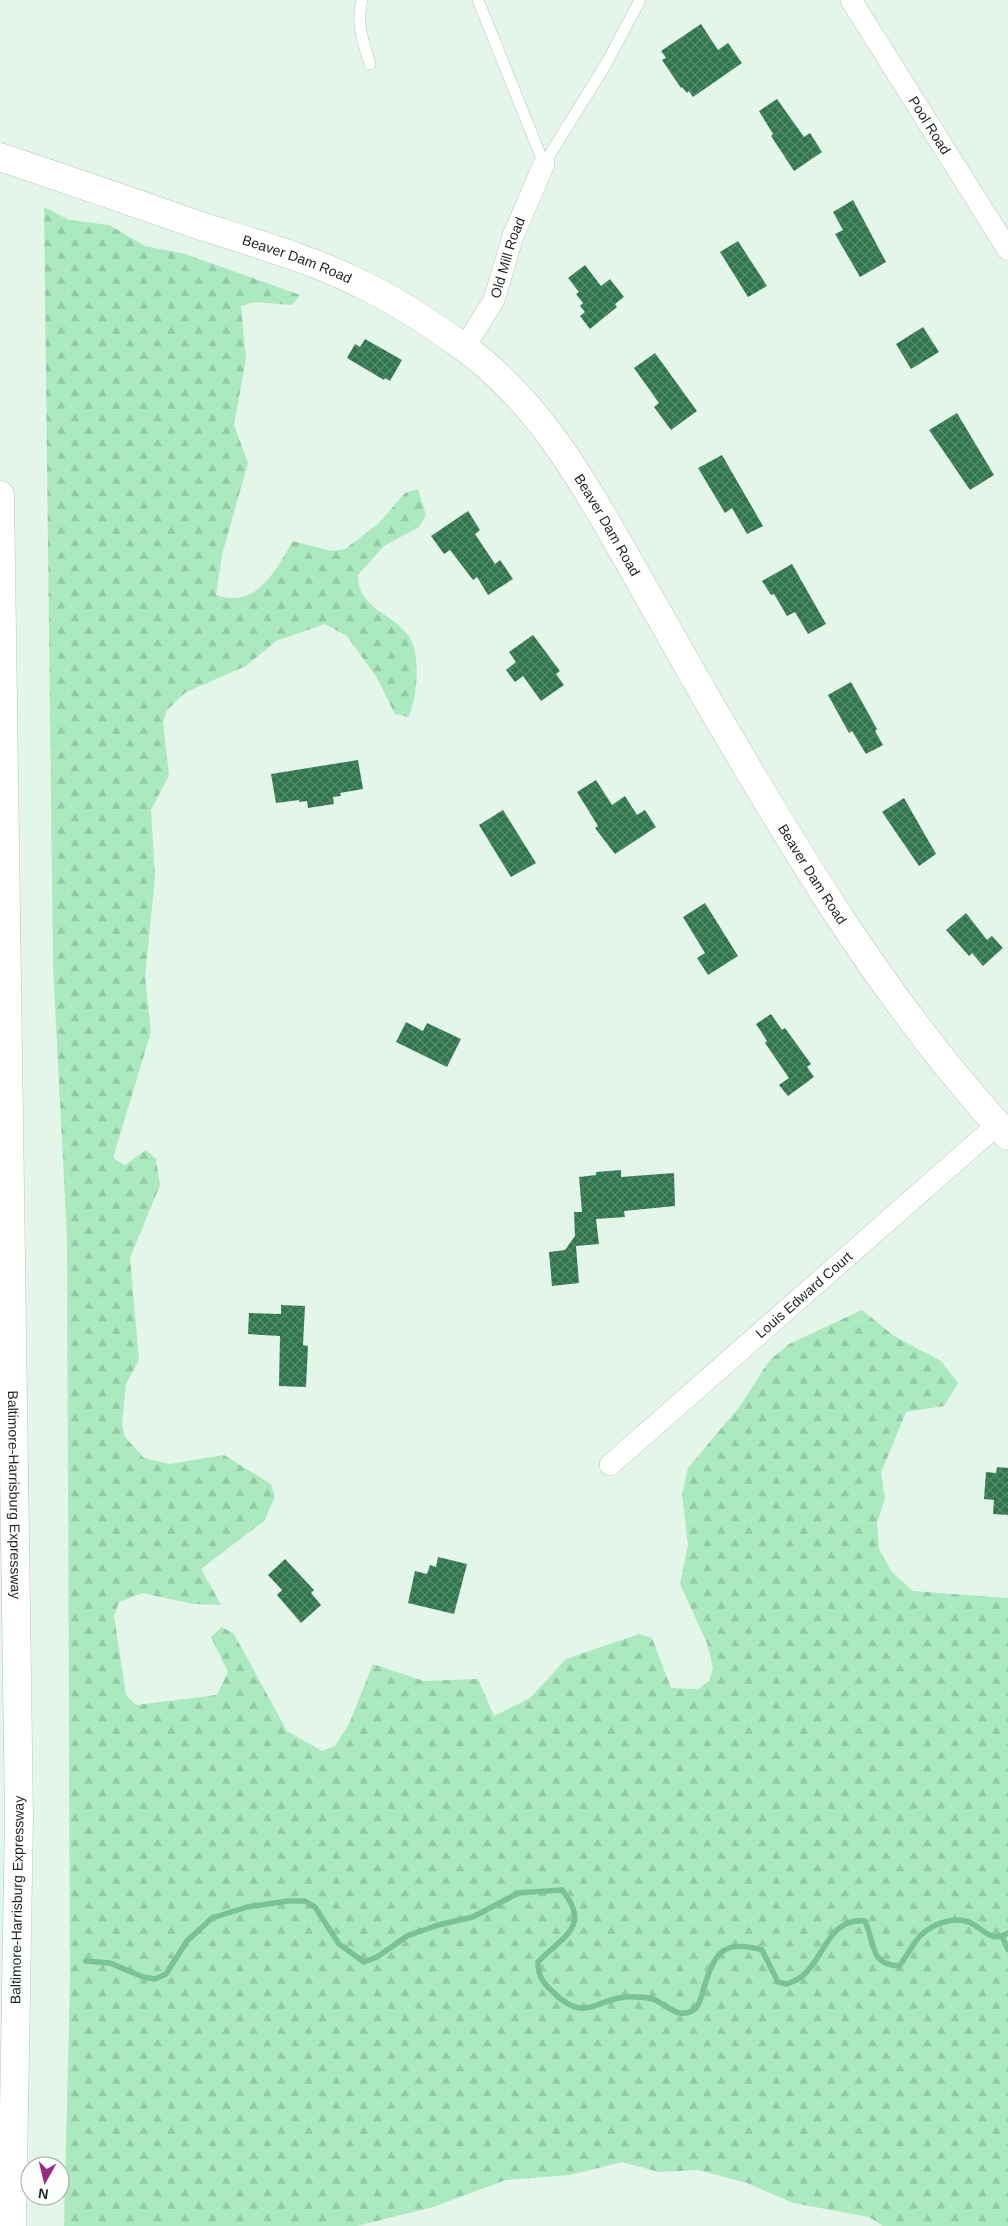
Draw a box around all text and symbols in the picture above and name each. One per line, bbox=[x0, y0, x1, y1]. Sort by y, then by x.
street label: Pool Road bbox=[906, 93, 954, 157]
street label: Old Mill Road bbox=[487, 215, 528, 300]
street label: Beaver Dam Road bbox=[240, 232, 354, 286]
street label: Beaver Dam Road bbox=[571, 471, 643, 579]
street label: Beaver Dam Road bbox=[775, 821, 850, 927]
street label: Louis Edward Court bbox=[752, 1248, 855, 1341]
street label: Baltimore-Harrisburg Expressway bbox=[5, 1390, 24, 1599]
street label: Baltimore-Harrisburg Expressway bbox=[7, 1796, 27, 2004]
north arrow bbox=[20, 2156, 70, 2206]
text: N bbox=[37, 2185, 49, 2203]

